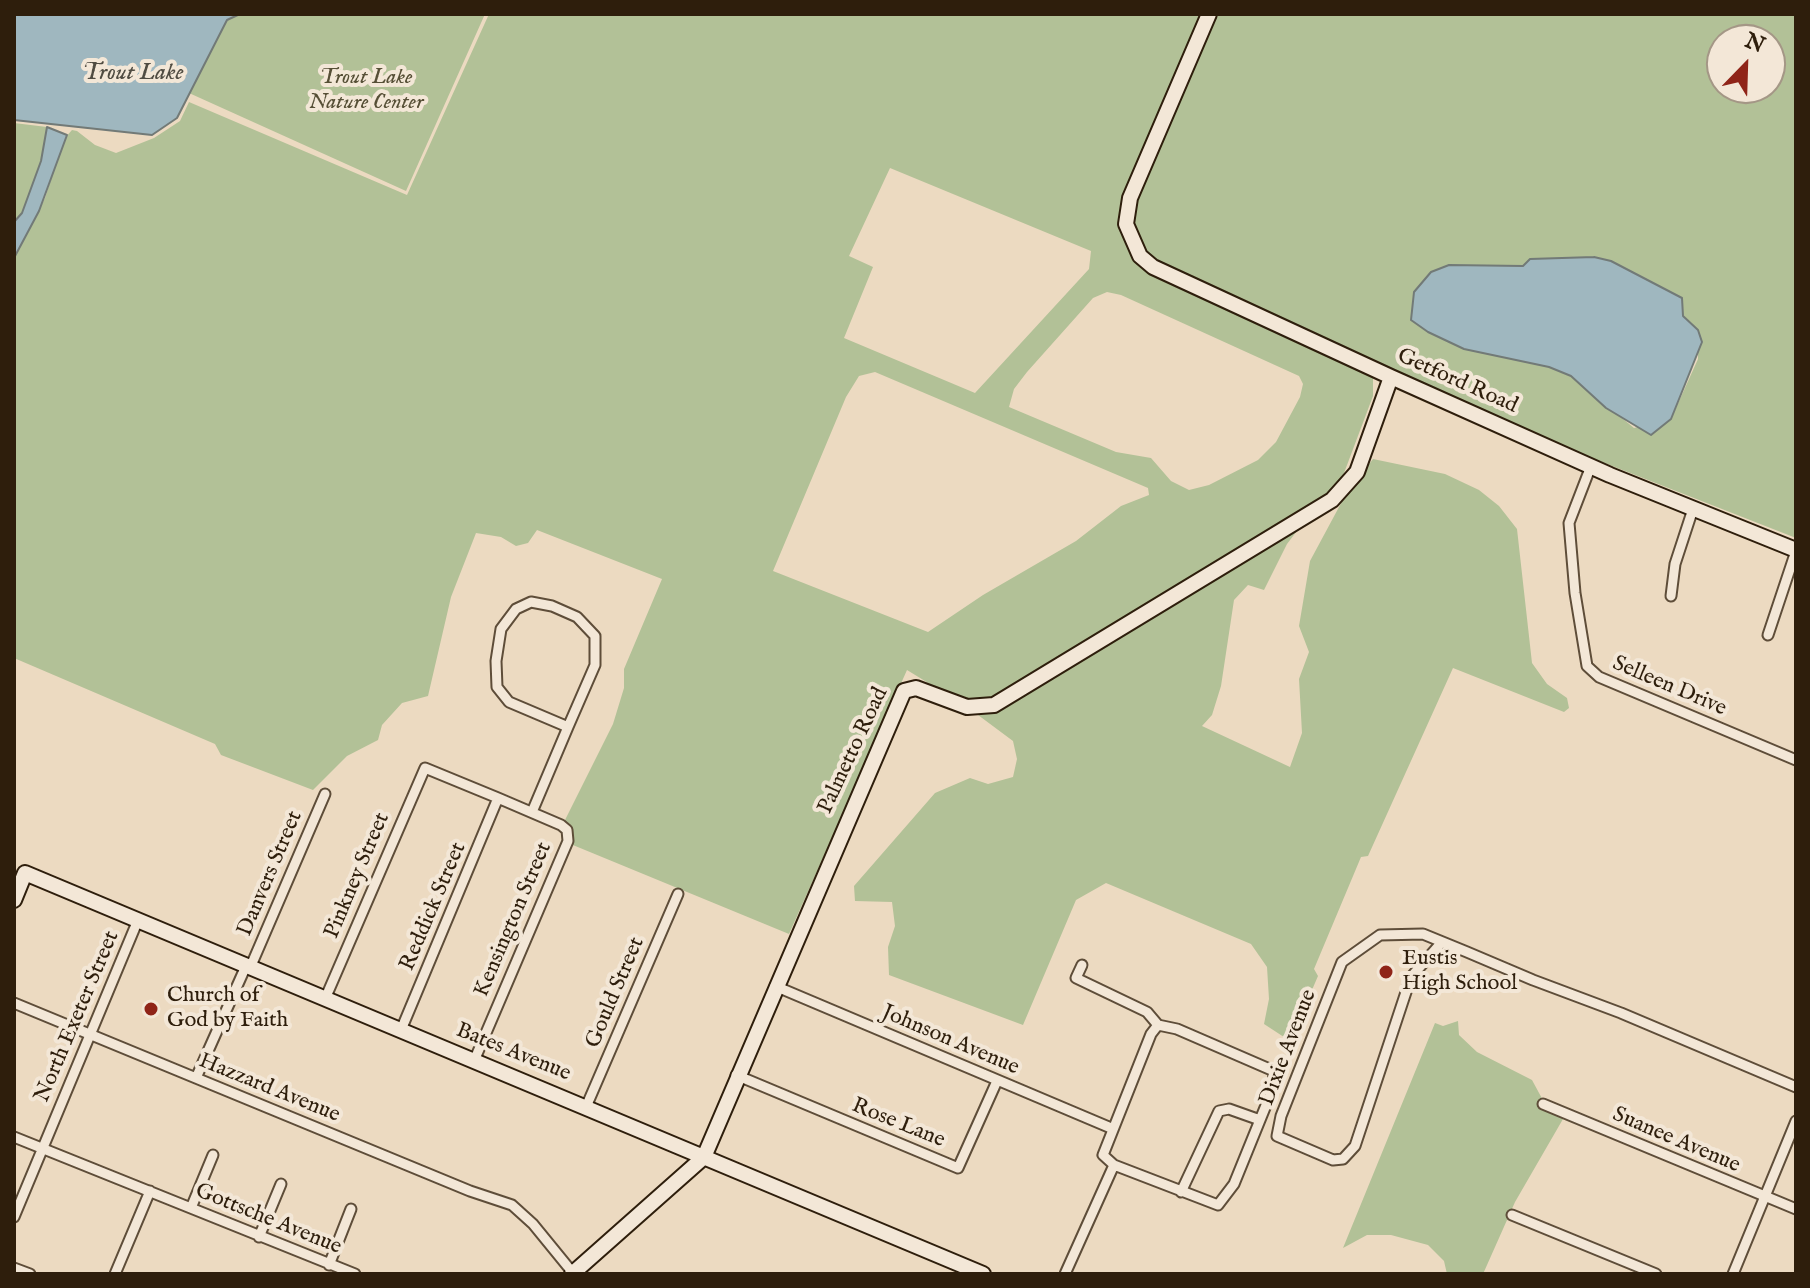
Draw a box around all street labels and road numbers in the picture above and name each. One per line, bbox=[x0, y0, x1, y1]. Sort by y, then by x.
street label: Getford Road bbox=[1393, 344, 1521, 420]
street label: Selleen Drive bbox=[1608, 651, 1730, 723]
street label: Palmetto Road bbox=[813, 684, 895, 818]
street label: Danvers Street bbox=[233, 807, 309, 941]
street label: Pinkney Street bbox=[320, 809, 396, 943]
street label: Reddick Street bbox=[395, 839, 473, 975]
street label: Kensington Street bbox=[470, 839, 558, 1001]
street label: North Exeter Street bbox=[30, 927, 126, 1107]
street label: Gould Street bbox=[581, 934, 651, 1052]
street label: Dixie Avenue bbox=[1255, 986, 1323, 1110]
street label: Johnson Avenue bbox=[877, 1000, 1023, 1082]
street label: Bates Avenue bbox=[452, 1018, 574, 1088]
street label: Hazzard Avenue bbox=[194, 1049, 344, 1129]
street label: Rose Lane bbox=[848, 1093, 948, 1155]
street label: Suanee Avenue bbox=[1608, 1102, 1744, 1180]
street label: Gottsche Avenue bbox=[191, 1179, 345, 1261]

